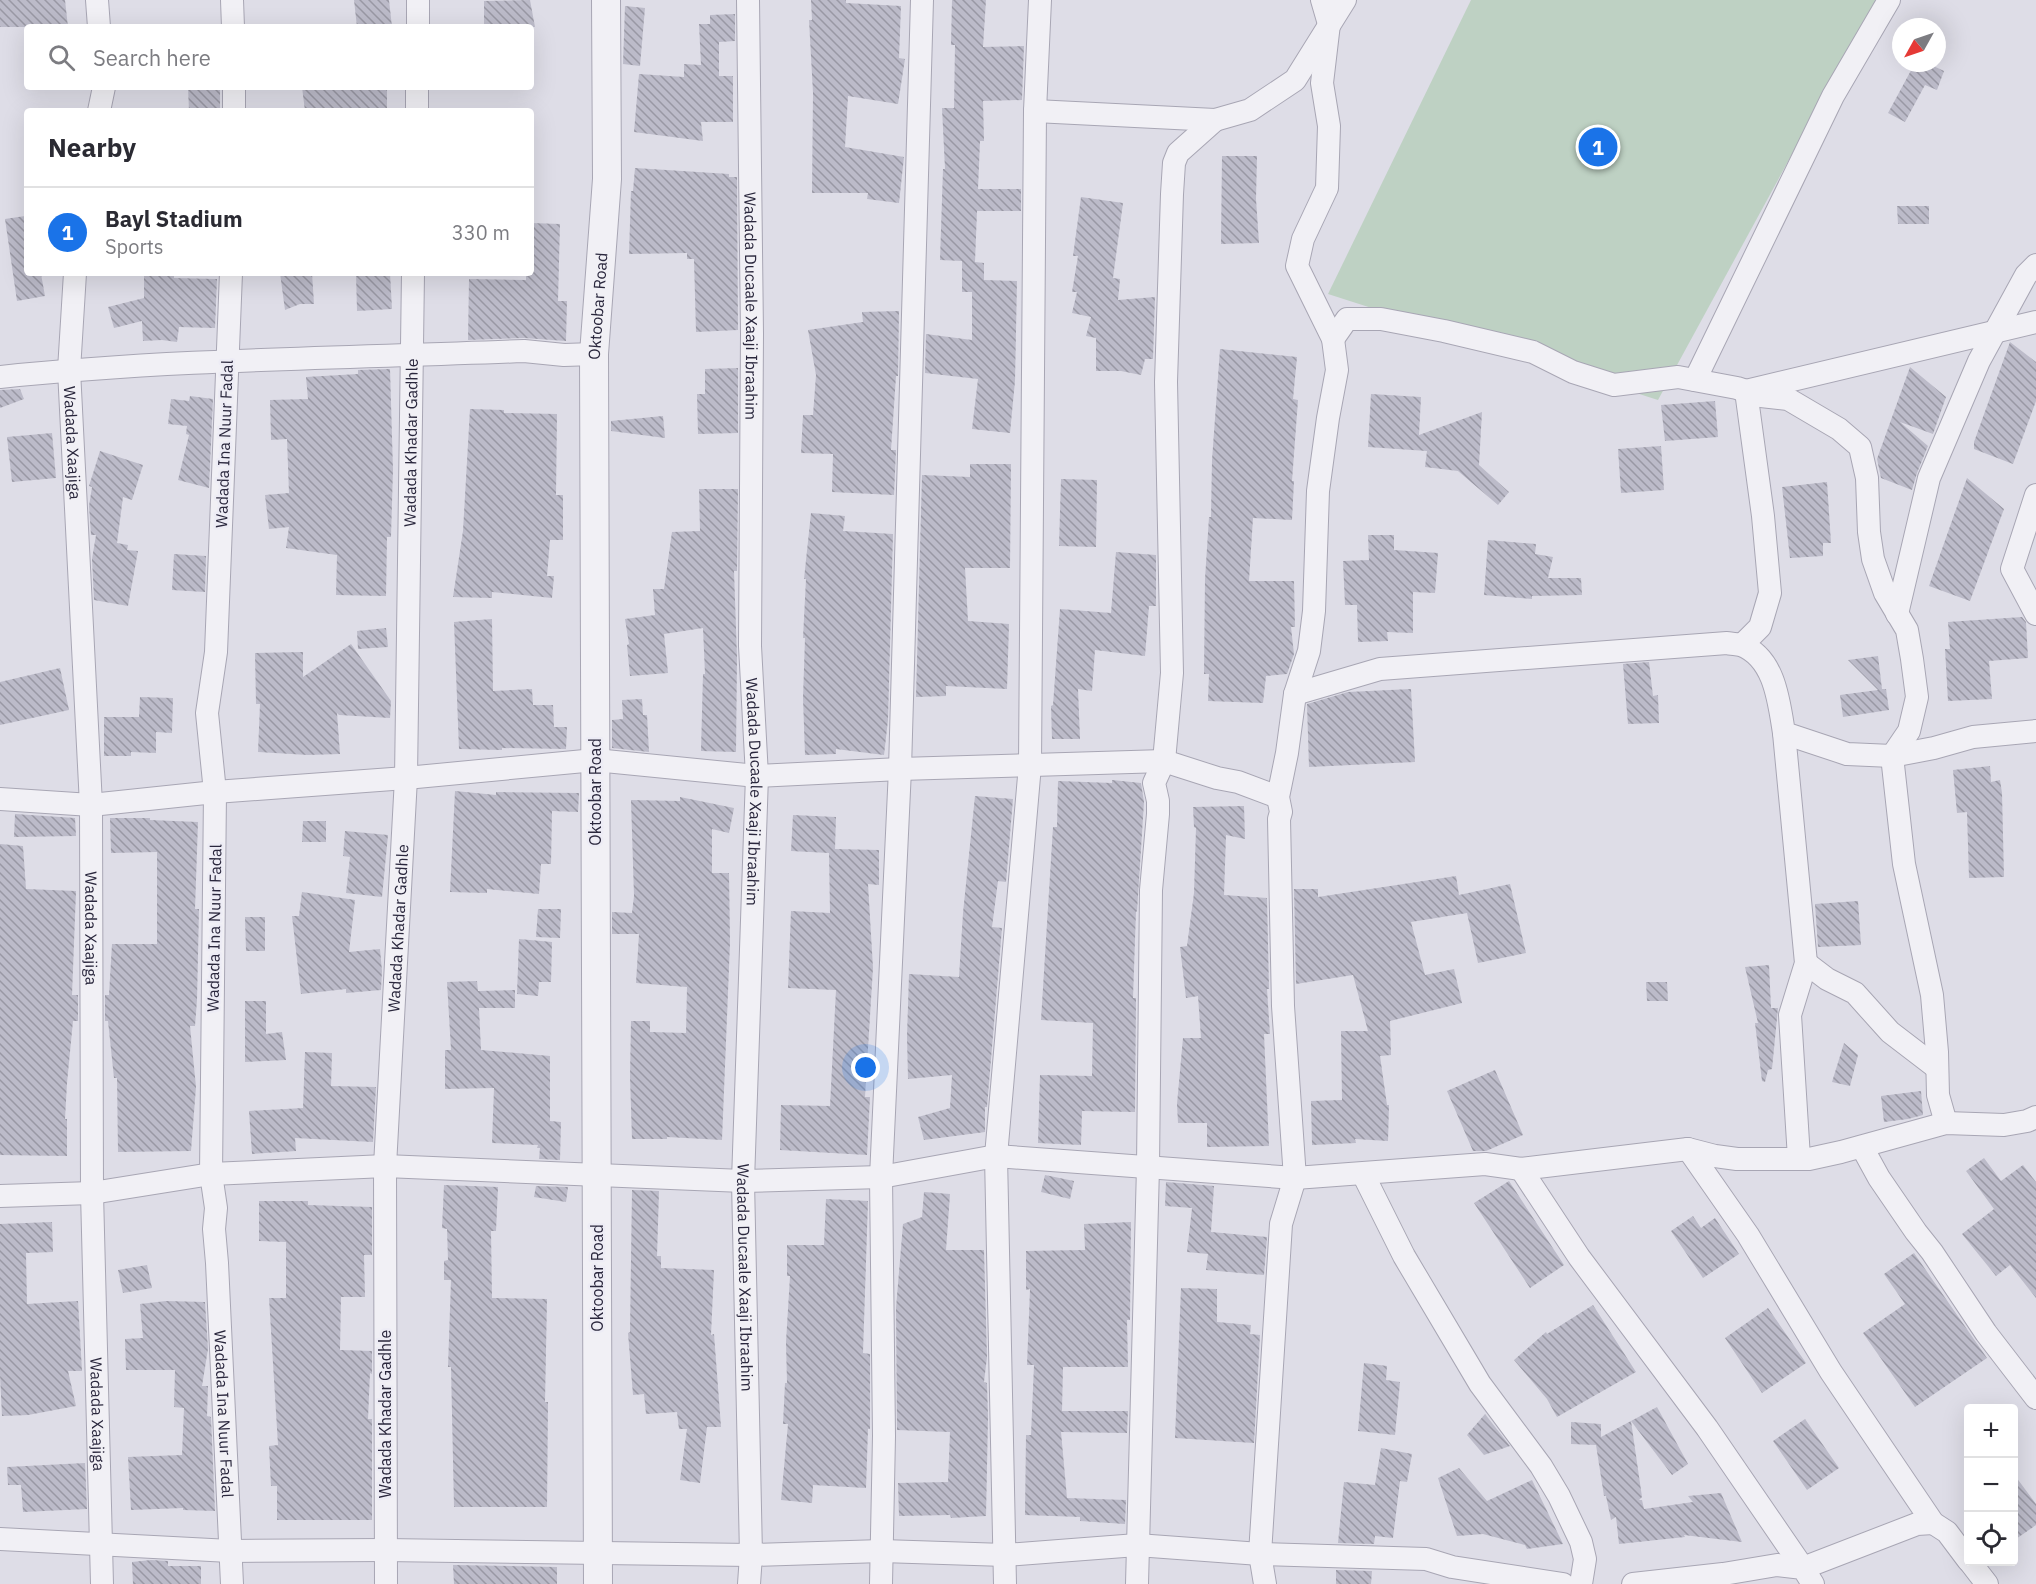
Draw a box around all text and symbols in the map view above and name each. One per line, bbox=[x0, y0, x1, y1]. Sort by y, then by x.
north arrow bbox=[1892, 18, 1946, 72]
search box bbox=[24, 24, 534, 90]
icon: search bbox=[45, 41, 78, 74]
text: Search here bbox=[93, 43, 211, 72]
pin: 1 bbox=[1578, 124, 1618, 170]
text: Nearby bbox=[48, 130, 136, 164]
street label: Wadada Ducaale Xaaji Ibraahim bbox=[740, 192, 762, 420]
text: Bayl Stadium bbox=[105, 204, 243, 233]
text: 1 bbox=[62, 219, 74, 246]
text: 330 m bbox=[452, 219, 510, 246]
text: Sports bbox=[105, 233, 164, 260]
street label: Oktoobar Road bbox=[584, 252, 612, 360]
street label: Wadada Khadar Gadhle bbox=[399, 358, 422, 527]
street label: Wadada Ina Nuur Fadal bbox=[211, 360, 237, 528]
street label: Wadada Xaajiga bbox=[60, 385, 86, 501]
street label: Wadada Ducaale Xaaji Ibraahim bbox=[742, 677, 767, 906]
street label: Oktoobar Road bbox=[585, 738, 605, 846]
street label: Wadada Khadar Gadhle bbox=[383, 843, 412, 1013]
street label: Wadada Ina Nuur Fadal bbox=[203, 844, 225, 1012]
street label: Wadada Xaajiga bbox=[81, 871, 101, 986]
your location bbox=[851, 1053, 880, 1082]
street label: Wadada Ducaale Xaaji Ibraahim bbox=[733, 1163, 758, 1392]
street label: Oktoobar Road bbox=[587, 1224, 607, 1332]
street label: Wadada Ina Nuur Fadal bbox=[210, 1329, 238, 1498]
street label: Wadada Khadar Gadhle bbox=[375, 1330, 395, 1498]
street label: Wadada Xaajiga bbox=[86, 1357, 109, 1472]
map controls bbox=[1964, 1404, 2018, 1566]
button: + bbox=[1964, 1404, 2018, 1458]
button: − bbox=[1964, 1458, 2018, 1512]
button: locate bbox=[1964, 1512, 2018, 1566]

